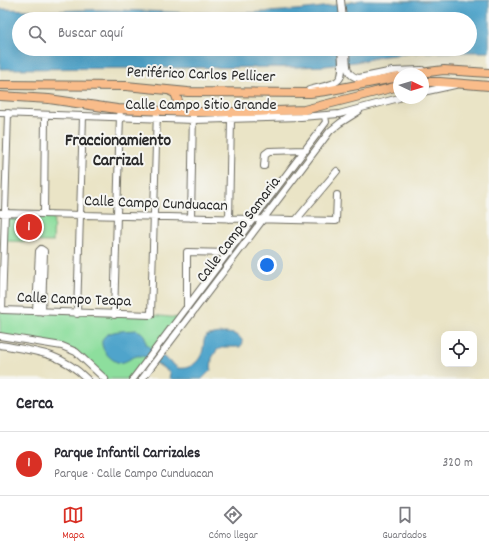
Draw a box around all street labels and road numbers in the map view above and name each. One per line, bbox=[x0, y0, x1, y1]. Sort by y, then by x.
street label: Periférico Carlos Pellicer bbox=[126, 61, 276, 89]
street label: Calle Campo Sitio Grande bbox=[125, 94, 277, 117]
street label: Calle Campo Samaria bbox=[191, 172, 287, 288]
street label: Calle Campo Cunduacan bbox=[84, 190, 228, 218]
street label: Calle Campo Teapa bbox=[17, 287, 132, 314]

